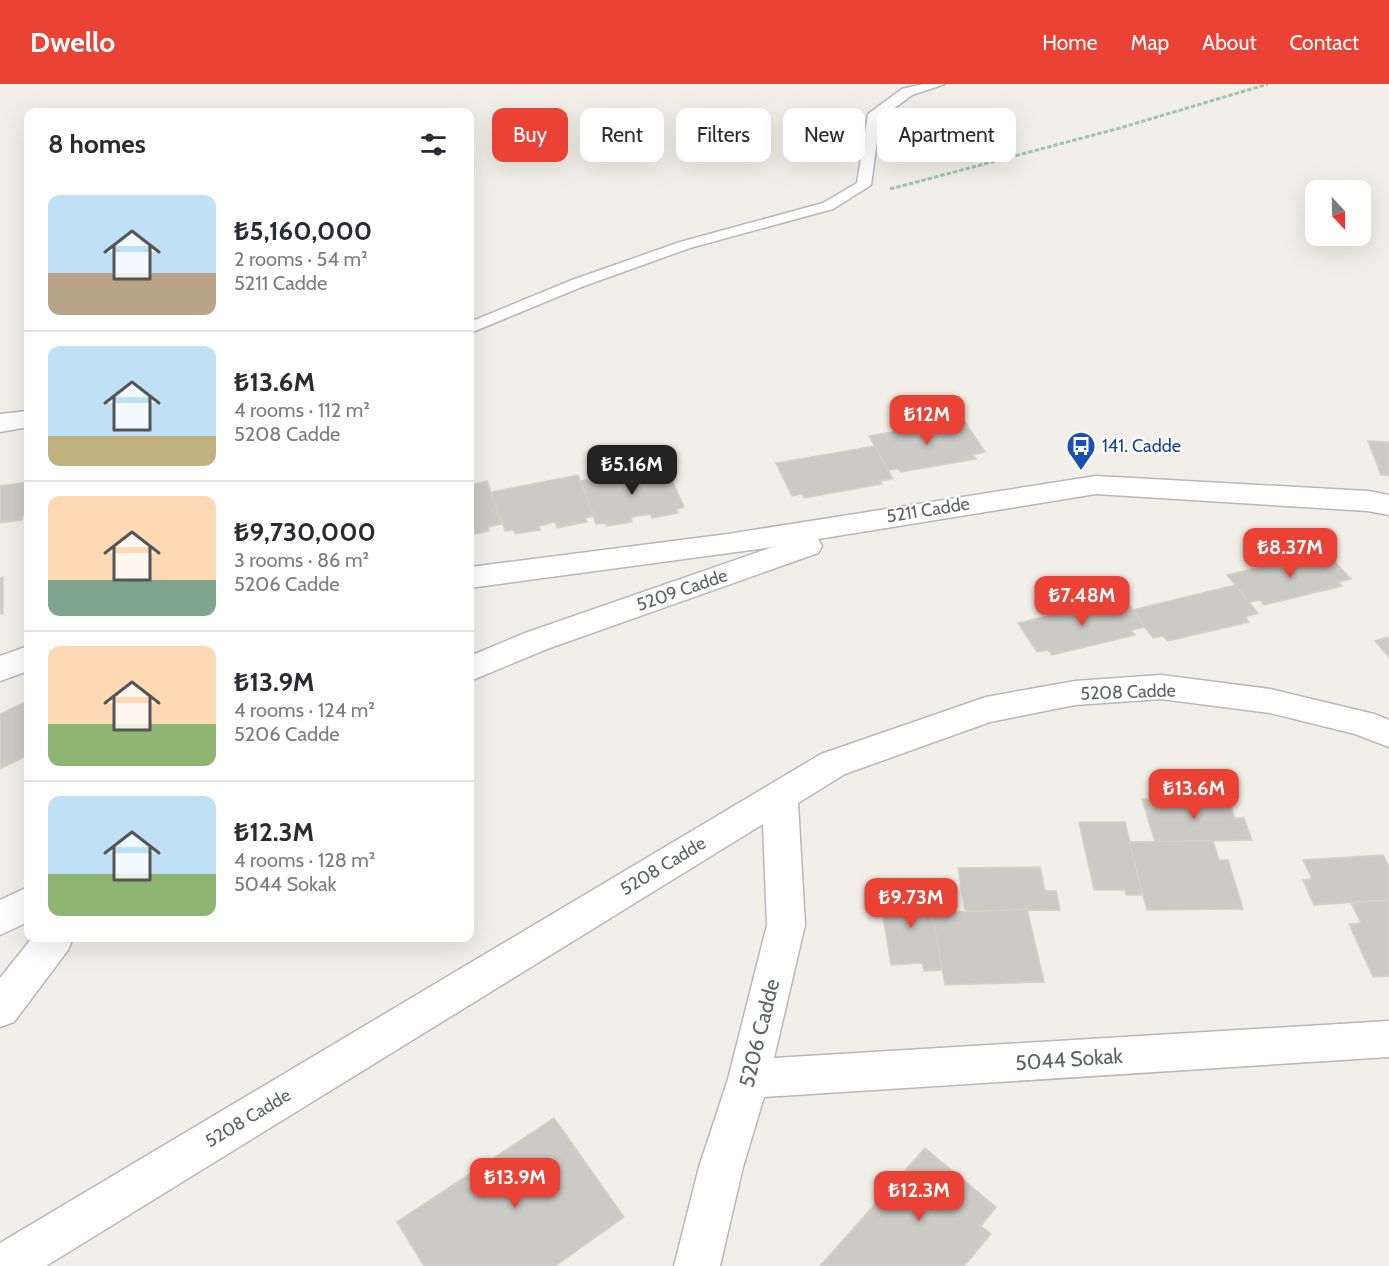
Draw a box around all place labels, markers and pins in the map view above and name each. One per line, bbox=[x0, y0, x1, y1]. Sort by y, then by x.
pin: ₺12M bbox=[891, 395, 963, 446]
bus stop icon: 141. Cadde bbox=[1065, 430, 1097, 472]
place label: 141. Cadde bbox=[1102, 435, 1181, 457]
pin: ₺5.16M bbox=[583, 445, 681, 496]
pin: ₺8.37M bbox=[1241, 528, 1339, 579]
pin: ₺7.48M bbox=[1033, 576, 1131, 627]
pin: ₺13.6M bbox=[1145, 769, 1243, 820]
pin: ₺9.73M bbox=[862, 878, 960, 929]
pin: ₺13.9M bbox=[466, 1158, 564, 1209]
pin: ₺12.3M bbox=[870, 1171, 968, 1222]

